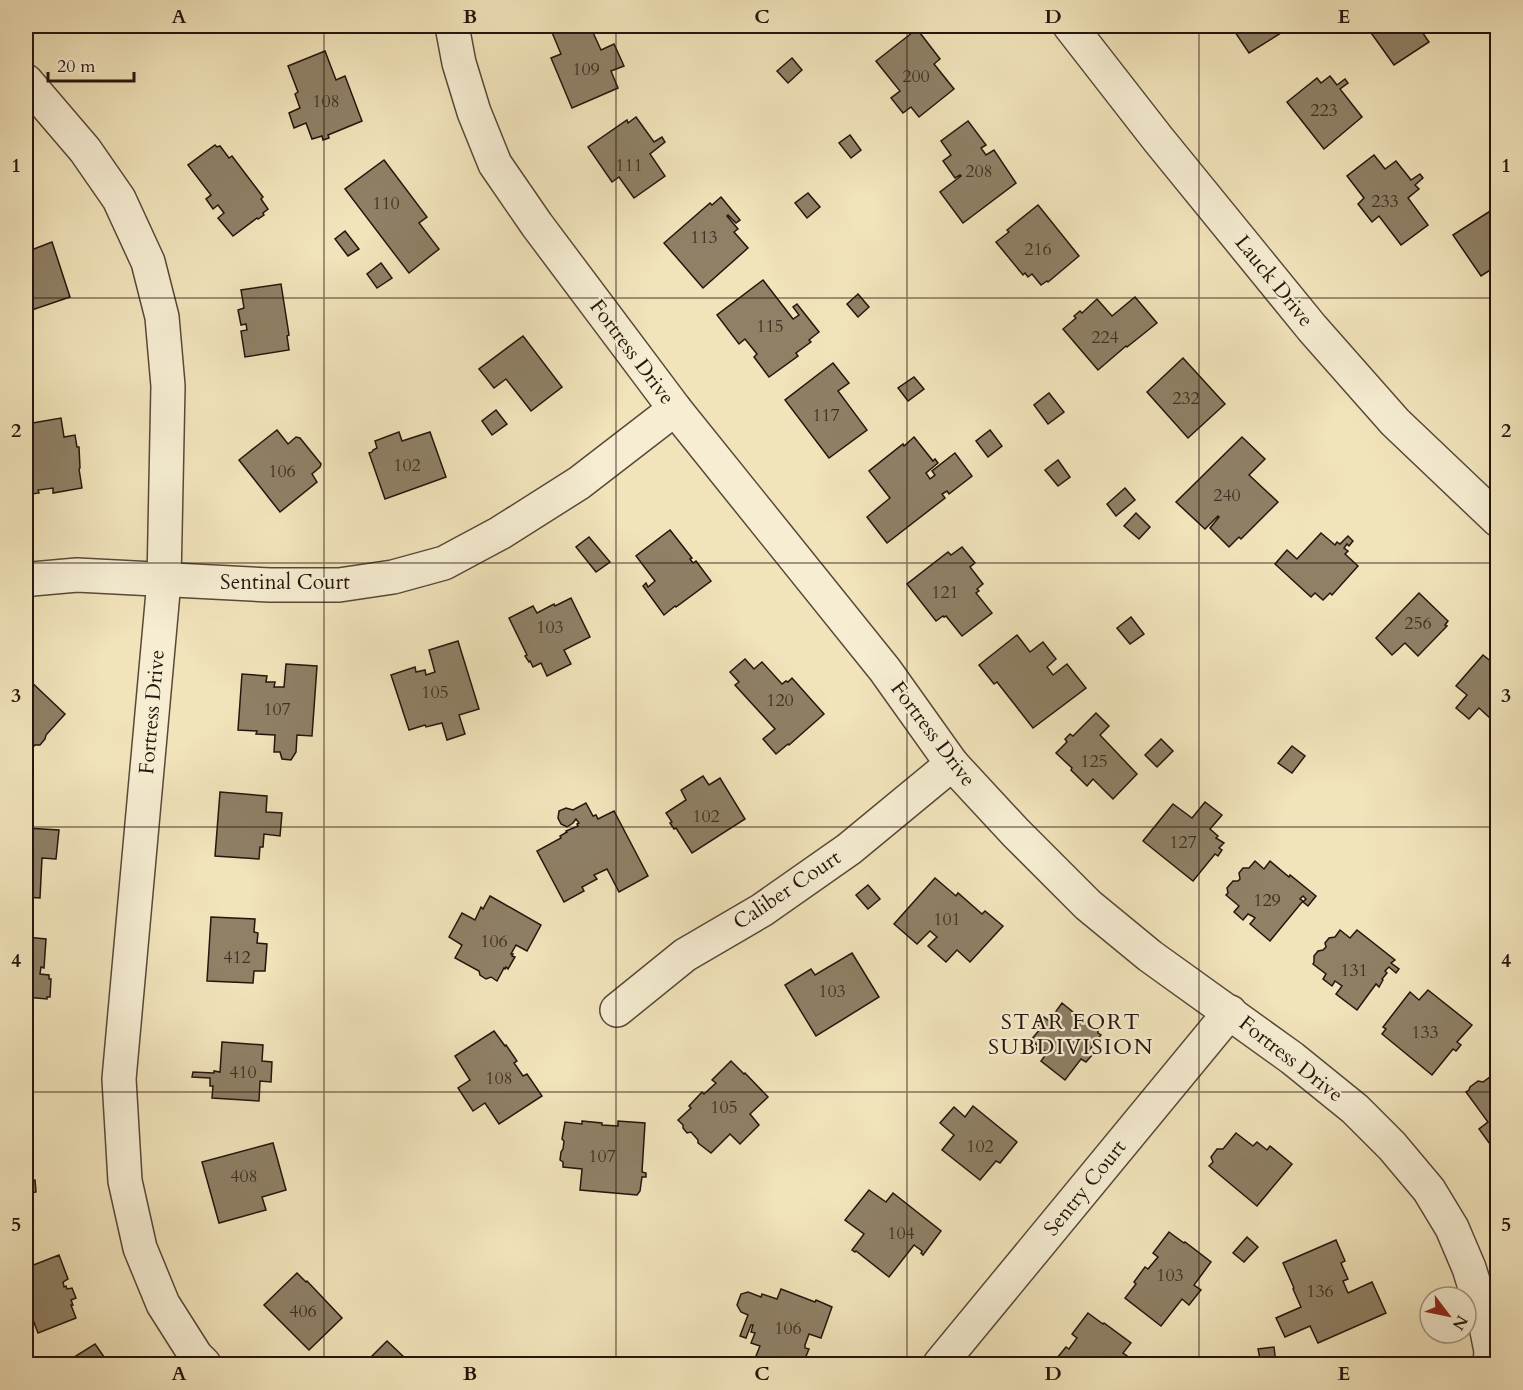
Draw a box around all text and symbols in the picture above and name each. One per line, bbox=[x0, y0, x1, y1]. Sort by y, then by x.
text: A bbox=[171, 3, 187, 30]
text: B bbox=[463, 3, 477, 30]
text: C bbox=[754, 3, 770, 30]
text: D bbox=[1044, 3, 1062, 30]
text: E bbox=[1338, 3, 1350, 30]
scale bar bbox=[48, 45, 134, 83]
text: 20 m bbox=[57, 54, 96, 79]
house number: 109 bbox=[572, 57, 600, 82]
house number: 200 bbox=[902, 64, 930, 89]
house number: 108 bbox=[312, 89, 340, 114]
house number: 223 bbox=[1310, 98, 1338, 123]
text: 1 bbox=[11, 152, 21, 179]
text: 1 bbox=[1501, 152, 1511, 179]
house number: 111 bbox=[615, 153, 643, 178]
house number: 208 bbox=[965, 159, 993, 184]
house number: 233 bbox=[1371, 189, 1399, 214]
house number: 110 bbox=[372, 191, 400, 216]
house number: 113 bbox=[690, 225, 718, 250]
street label: Lauck Drive bbox=[1228, 229, 1320, 333]
house number: 216 bbox=[1024, 237, 1052, 262]
street label: Fortress Drive bbox=[583, 293, 681, 411]
house number: 115 bbox=[756, 314, 784, 339]
house number: 224 bbox=[1091, 325, 1119, 350]
house number: 232 bbox=[1172, 386, 1200, 411]
house number: 117 bbox=[812, 403, 840, 428]
text: 2 bbox=[11, 417, 21, 444]
text: 2 bbox=[1501, 417, 1511, 444]
house number: 102 bbox=[393, 453, 421, 478]
house number: 106 bbox=[268, 459, 296, 484]
house number: 240 bbox=[1213, 483, 1241, 508]
street label: Sentinal Court bbox=[220, 568, 350, 597]
house number: 121 bbox=[931, 580, 959, 605]
house number: 256 bbox=[1404, 611, 1432, 636]
house number: 103 bbox=[536, 615, 564, 640]
street label: Fortress Drive bbox=[132, 648, 172, 776]
street label: Fortress Drive bbox=[884, 675, 982, 793]
house number: 105 bbox=[421, 680, 449, 705]
text: 3 bbox=[11, 682, 21, 709]
text: 3 bbox=[1501, 682, 1511, 709]
house number: 120 bbox=[766, 688, 794, 713]
house number: 107 bbox=[263, 697, 291, 722]
house number: 125 bbox=[1080, 749, 1108, 774]
house number: 102 bbox=[692, 804, 720, 829]
house number: 127 bbox=[1169, 830, 1197, 855]
street label: Caliber Court bbox=[728, 843, 847, 937]
house number: 129 bbox=[1253, 888, 1281, 913]
house number: 101 bbox=[933, 907, 961, 932]
house number: 106 bbox=[480, 929, 508, 954]
house number: 412 bbox=[223, 945, 251, 970]
text: 4 bbox=[11, 947, 21, 974]
text: 4 bbox=[1501, 947, 1511, 974]
house number: 131 bbox=[1340, 958, 1368, 983]
house number: 103 bbox=[818, 979, 846, 1004]
district label: STAR FORT SUBDIVISION bbox=[988, 1007, 1154, 1062]
street label: Fortress Drive bbox=[1233, 1009, 1349, 1109]
house number: 133 bbox=[1411, 1020, 1439, 1045]
house number: 410 bbox=[229, 1060, 257, 1085]
house number: 108 bbox=[485, 1066, 513, 1091]
house number: 105 bbox=[710, 1095, 738, 1120]
street label: Sentry Court bbox=[1037, 1133, 1133, 1242]
house number: 102 bbox=[966, 1134, 994, 1159]
house number: 107 bbox=[588, 1144, 616, 1169]
house number: 408 bbox=[230, 1164, 258, 1189]
text: 5 bbox=[11, 1211, 21, 1238]
text: 5 bbox=[1501, 1211, 1511, 1238]
house number: 104 bbox=[887, 1221, 915, 1246]
house number: 103 bbox=[1156, 1263, 1184, 1288]
house number: 136 bbox=[1306, 1279, 1334, 1304]
north arrow bbox=[1418, 1285, 1478, 1345]
house number: 406 bbox=[289, 1299, 317, 1324]
text: N bbox=[1447, 1311, 1473, 1334]
house number: 106 bbox=[774, 1316, 802, 1341]
text: A bbox=[171, 1360, 187, 1387]
text: B bbox=[463, 1360, 477, 1387]
text: C bbox=[754, 1360, 770, 1387]
text: D bbox=[1044, 1360, 1062, 1387]
text: E bbox=[1338, 1360, 1350, 1387]

